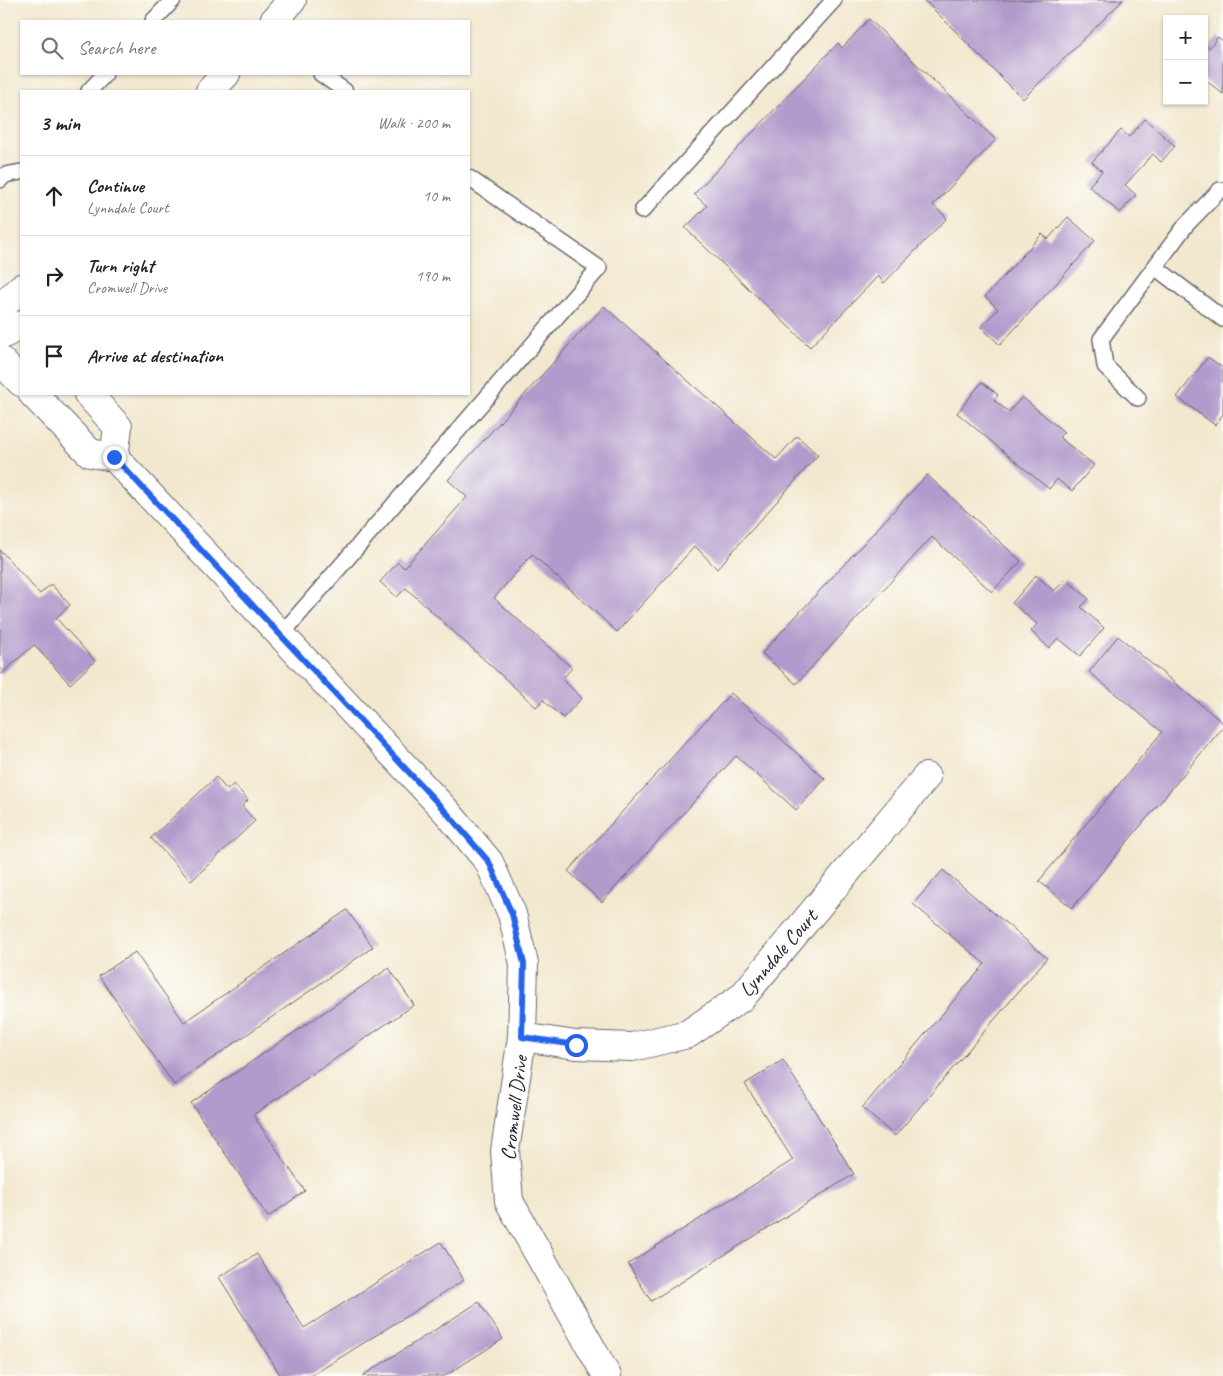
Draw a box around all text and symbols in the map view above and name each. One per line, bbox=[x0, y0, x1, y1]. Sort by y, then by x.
map controls bbox=[1163, 15, 1208, 105]
button: + bbox=[1163, 15, 1208, 60]
search box bbox=[20, 20, 470, 75]
icon: search bbox=[38, 34, 66, 62]
text: Search here bbox=[78, 36, 155, 60]
button: − bbox=[1163, 60, 1208, 105]
text: 3 min bbox=[40, 110, 80, 136]
text: Walk · 200 m bbox=[378, 113, 450, 133]
text: Continue bbox=[87, 174, 144, 198]
icon: ahead bbox=[40, 182, 68, 210]
text: 10 m bbox=[423, 186, 450, 206]
text: Lynndale Court bbox=[87, 198, 169, 218]
text: Turn right bbox=[87, 254, 154, 278]
icon: right bbox=[40, 262, 68, 290]
text: 190 m bbox=[416, 266, 450, 286]
text: Cromwell Drive bbox=[87, 278, 167, 298]
icon: arrive bbox=[40, 342, 68, 370]
text: Arrive at destination bbox=[87, 344, 223, 368]
route end bbox=[103, 446, 126, 469]
street label: Lynndale Court bbox=[733, 903, 824, 1002]
route start bbox=[565, 1034, 588, 1057]
street label: Cromwell Drive bbox=[495, 1052, 534, 1162]

